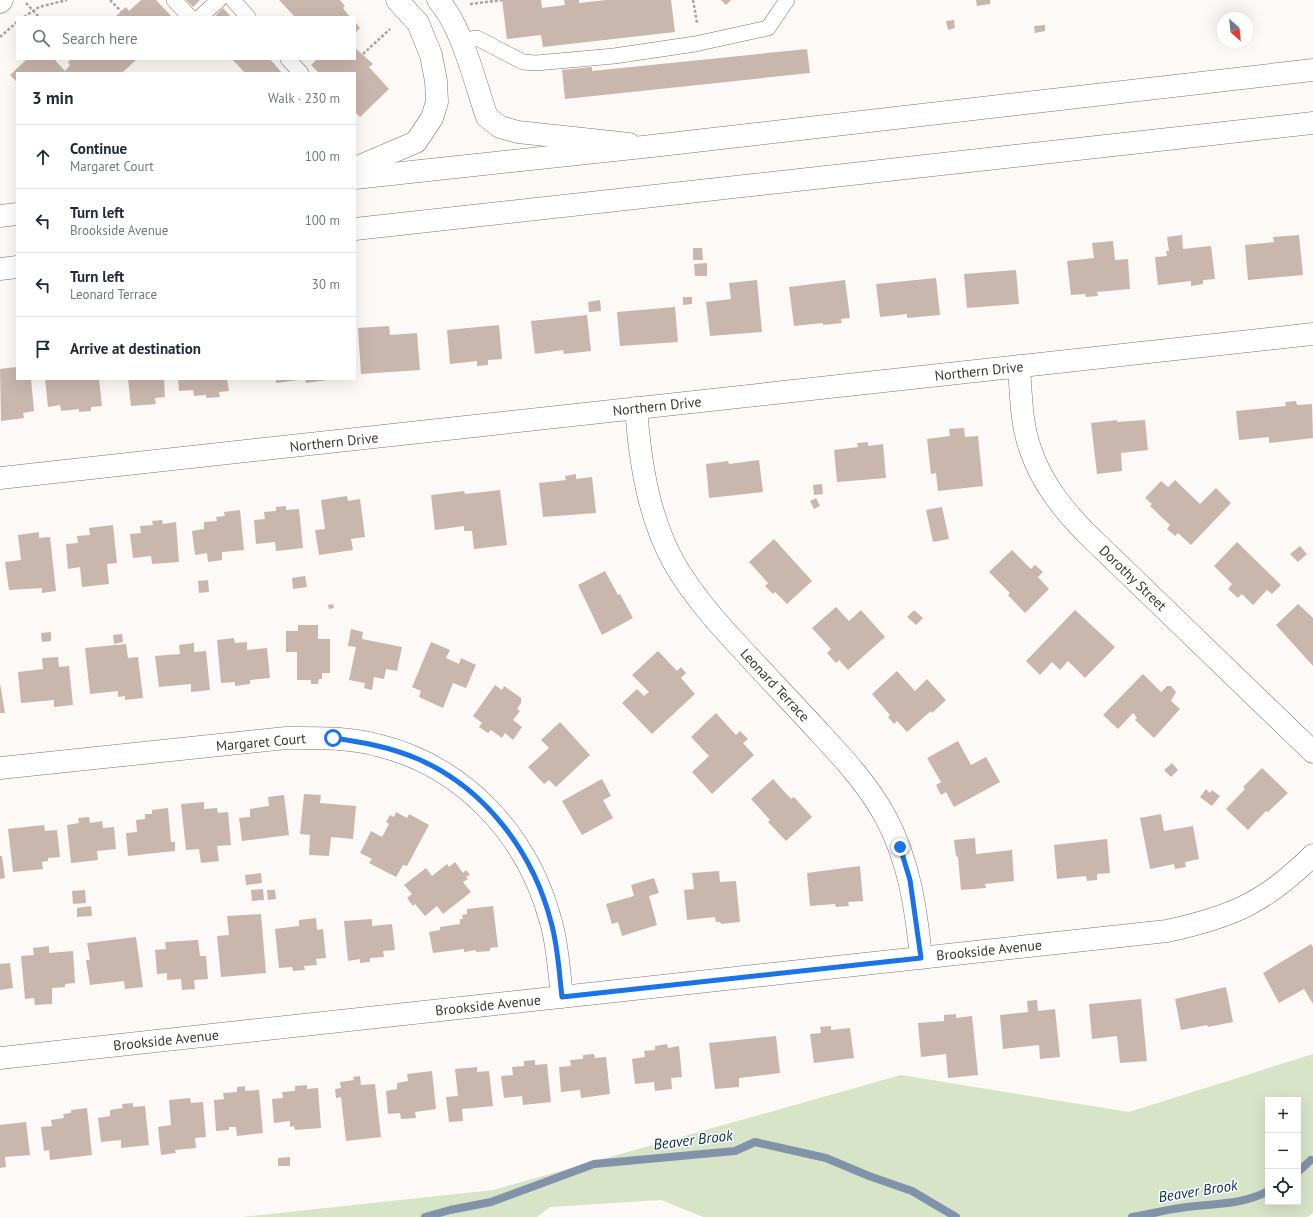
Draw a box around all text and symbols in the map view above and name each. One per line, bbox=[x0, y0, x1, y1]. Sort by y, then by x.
north arrow bbox=[1217, 12, 1253, 48]
search box bbox=[16, 16, 356, 60]
icon: search bbox=[30, 27, 52, 49]
text: Search here bbox=[62, 29, 138, 48]
text: 3 min bbox=[32, 87, 73, 109]
text: Walk · 230 m bbox=[268, 90, 340, 107]
text: Continue bbox=[70, 139, 127, 158]
icon: ahead bbox=[32, 146, 54, 168]
text: 100 m bbox=[305, 148, 340, 165]
text: Margaret Court bbox=[70, 158, 154, 175]
text: Turn left bbox=[70, 203, 124, 222]
icon: left bbox=[32, 210, 54, 232]
text: 100 m bbox=[305, 212, 340, 229]
text: Brookside Avenue bbox=[70, 222, 168, 239]
text: Turn left bbox=[70, 267, 124, 286]
icon: left bbox=[32, 274, 54, 296]
text: 30 m bbox=[312, 276, 340, 293]
text: Leonard Terrace bbox=[70, 286, 157, 303]
icon: arrive bbox=[32, 338, 54, 360]
text: Arrive at destination bbox=[70, 339, 201, 358]
street label: Northern Drive bbox=[934, 357, 1024, 385]
street label: Northern Drive bbox=[612, 392, 702, 420]
street label: Northern Drive bbox=[289, 428, 379, 456]
street label: Dorothy Street bbox=[1096, 541, 1171, 615]
street label: Leonard Terrace bbox=[736, 645, 814, 725]
street label: Margaret Court bbox=[215, 729, 307, 755]
route start bbox=[324, 729, 342, 747]
route end bbox=[891, 838, 909, 856]
street label: Brookside Avenue bbox=[935, 936, 1043, 964]
street label: Brookside Avenue bbox=[434, 991, 542, 1019]
street label: Brookside Avenue bbox=[112, 1026, 220, 1054]
map controls bbox=[1265, 1097, 1301, 1205]
button: + bbox=[1265, 1097, 1301, 1133]
water label: Beaver Brook bbox=[652, 1125, 735, 1154]
button: − bbox=[1265, 1133, 1301, 1169]
button: locate bbox=[1265, 1169, 1301, 1205]
water label: Beaver Brook bbox=[1157, 1175, 1240, 1206]

